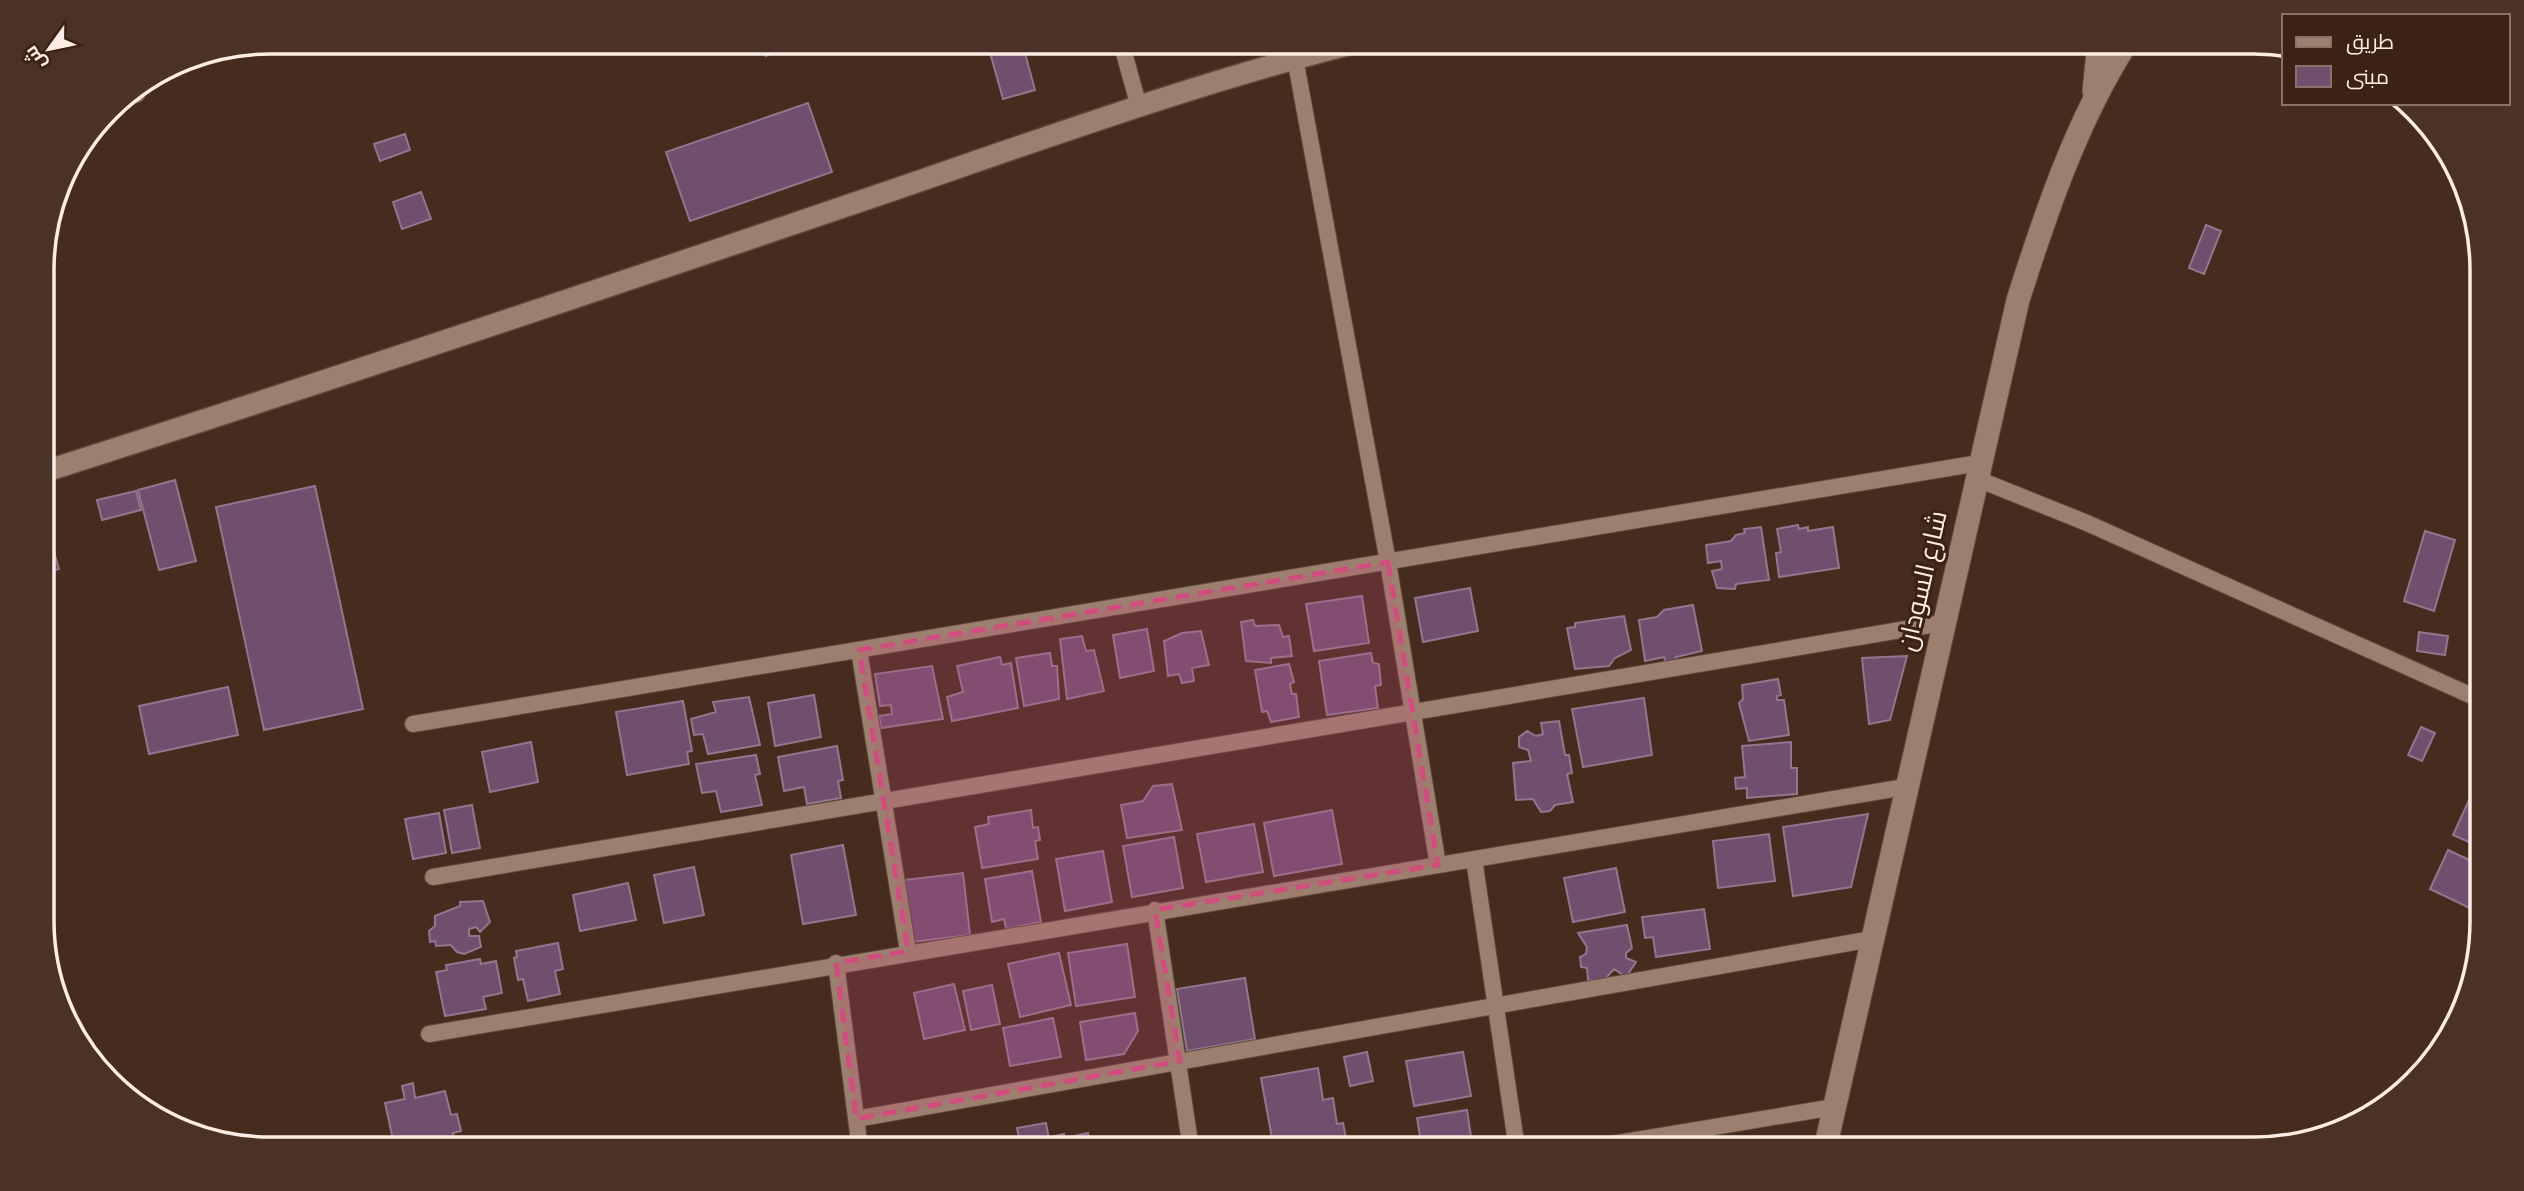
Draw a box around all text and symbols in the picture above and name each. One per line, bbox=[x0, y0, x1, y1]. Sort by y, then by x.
north arrow bbox=[14, 14, 84, 84]
legend bbox=[2282, 14, 2510, 105]
text: طريق bbox=[2346, 32, 2394, 55]
text: ش bbox=[21, 41, 51, 73]
text: مبنى bbox=[2346, 67, 2389, 90]
street label: شارع السودان bbox=[1894, 508, 1955, 654]

